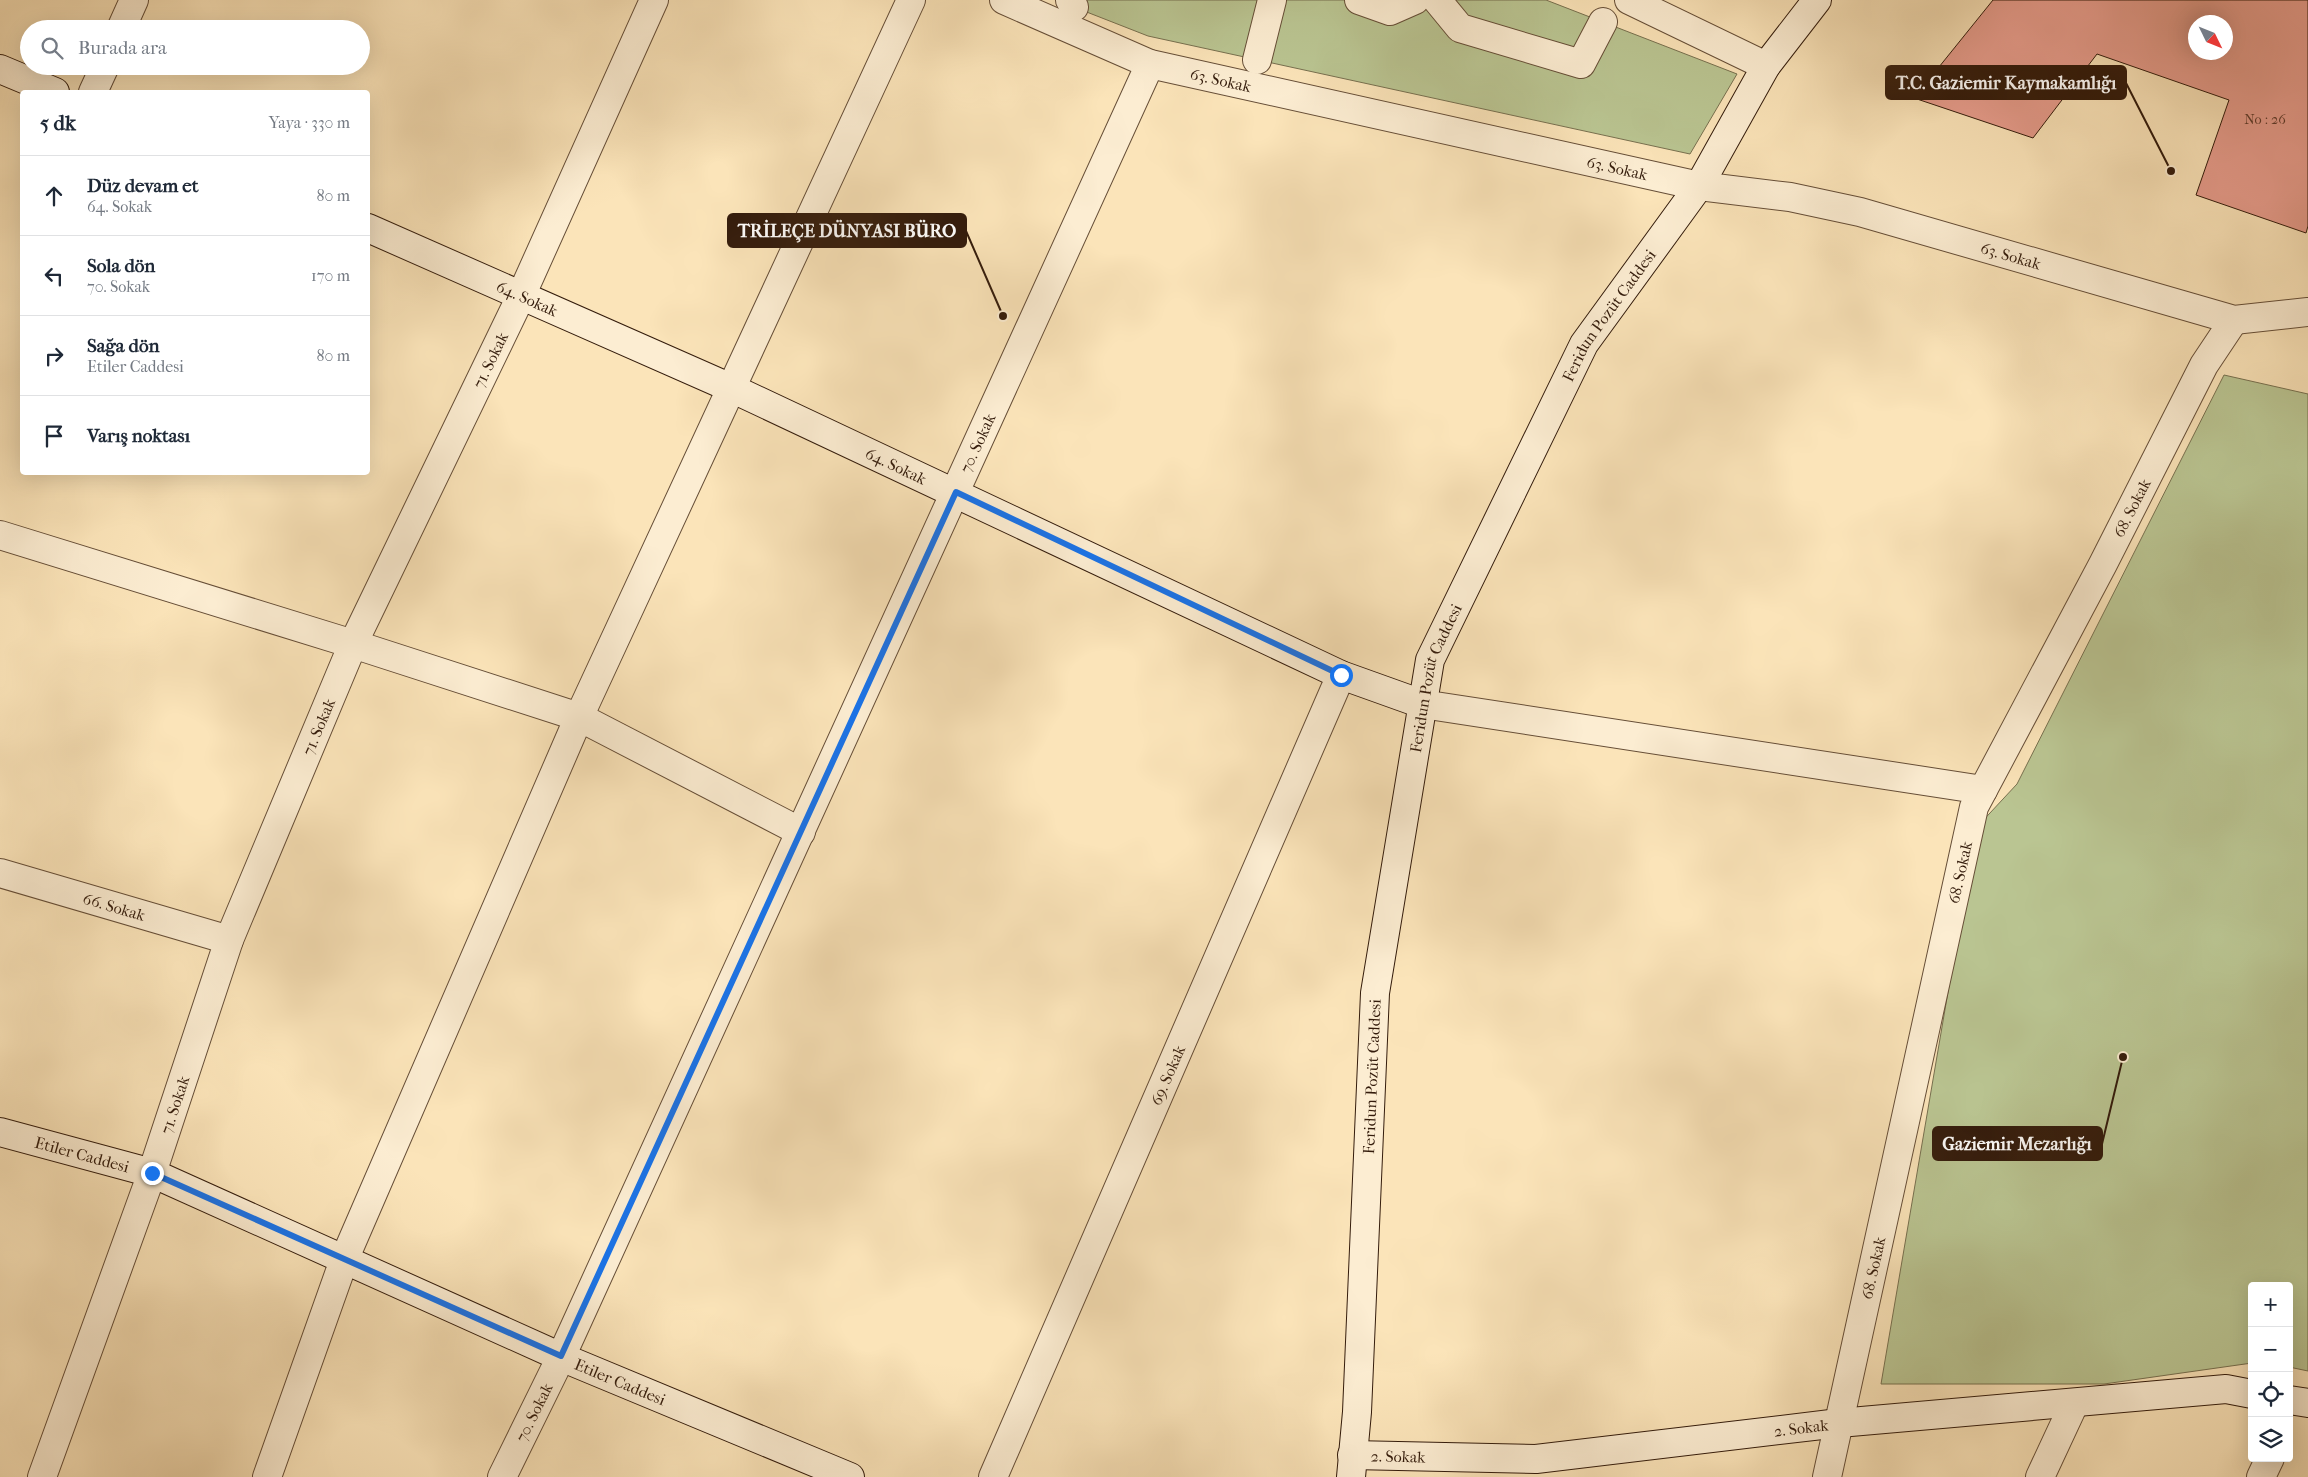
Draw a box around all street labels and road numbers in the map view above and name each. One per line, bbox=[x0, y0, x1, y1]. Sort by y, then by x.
street label: 63. Sokak bbox=[1189, 64, 1254, 96]
street label: 63. Sokak bbox=[1585, 152, 1650, 184]
street label: 63. Sokak bbox=[1978, 238, 2044, 273]
street label: Feridun Pozüt Caddesi bbox=[1558, 245, 1659, 384]
street label: 64. Sokak bbox=[494, 276, 562, 320]
street label: 71. Sokak bbox=[469, 328, 512, 391]
street label: 70. Sokak bbox=[956, 410, 999, 476]
street label: 64. Sokak bbox=[862, 443, 930, 488]
street label: 68. Sokak bbox=[2109, 475, 2155, 540]
street label: Feridun Pozüt Caddesi bbox=[1405, 600, 1466, 754]
street label: 71. Sokak bbox=[298, 695, 339, 758]
street label: 68. Sokak bbox=[1944, 839, 1976, 905]
street label: 66. Sokak bbox=[81, 888, 148, 925]
street label: Feridun Pozüt Caddesi bbox=[1359, 998, 1384, 1155]
street label: 69. Sokak bbox=[1146, 1042, 1189, 1108]
street label: 71. Sokak bbox=[156, 1073, 193, 1136]
street label: Etiler Caddesi bbox=[33, 1132, 132, 1176]
street label: 68. Sokak bbox=[1857, 1234, 1889, 1301]
street label: Etiler Caddesi bbox=[572, 1354, 669, 1409]
street label: 70. Sokak bbox=[511, 1379, 557, 1445]
street label: 2. Sokak bbox=[1773, 1415, 1830, 1440]
street label: 2. Sokak bbox=[1370, 1446, 1426, 1466]

